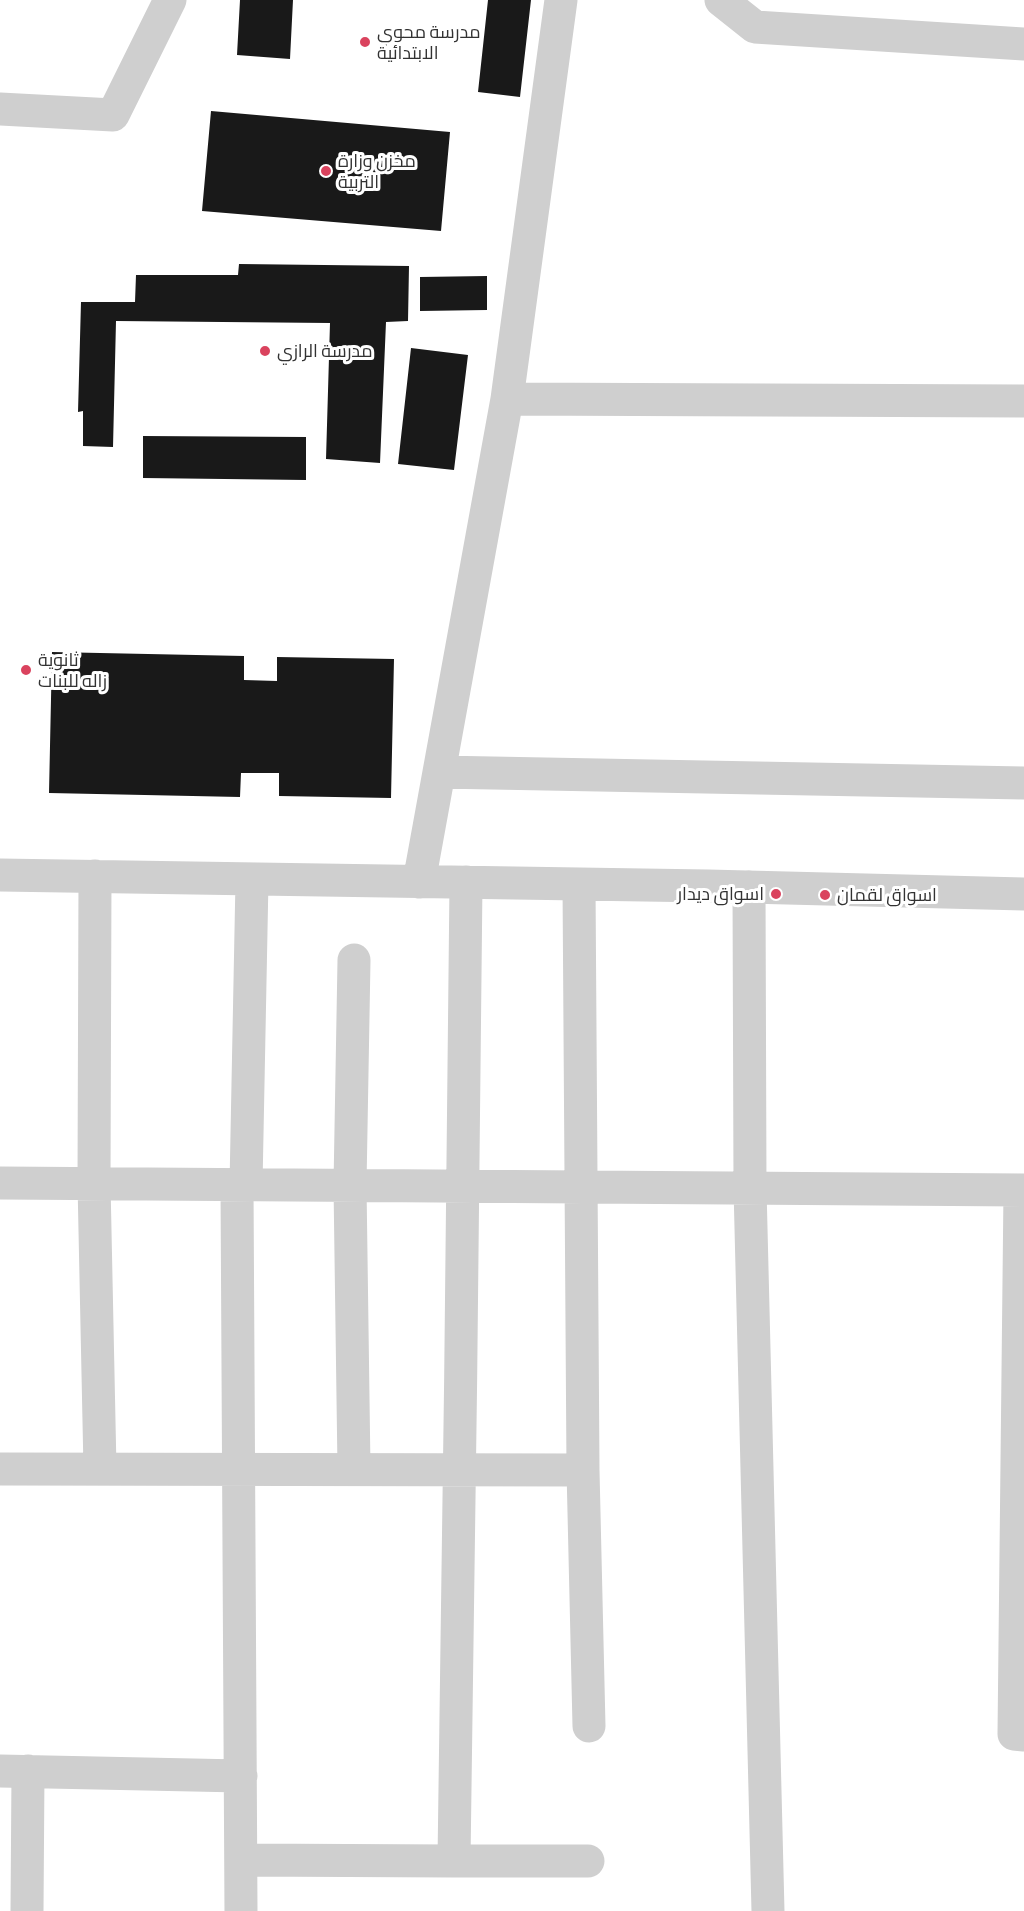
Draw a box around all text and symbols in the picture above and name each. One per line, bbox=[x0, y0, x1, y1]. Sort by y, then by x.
place label: مدرسة محوي الابتدائية bbox=[377, 21, 481, 63]
marker: مدرسة محوي الابتدائية bbox=[358, 35, 372, 49]
place label: مخزن وزارة التربية bbox=[338, 150, 416, 192]
marker: مخزن وزارة التربية bbox=[319, 164, 333, 178]
place label: مدرسة الرازي bbox=[277, 340, 373, 362]
marker: مدرسة الرازي bbox=[258, 344, 272, 358]
place label: ثانوية زاله للبنات bbox=[38, 649, 107, 692]
marker: ثانوية زاله للبنات bbox=[19, 663, 33, 677]
place label: اسواق ديدار bbox=[677, 883, 764, 905]
place label: اسواق لقمان bbox=[837, 884, 937, 906]
marker: اسواق ديدار bbox=[769, 887, 783, 901]
marker: اسواق لقمان bbox=[818, 888, 832, 902]

